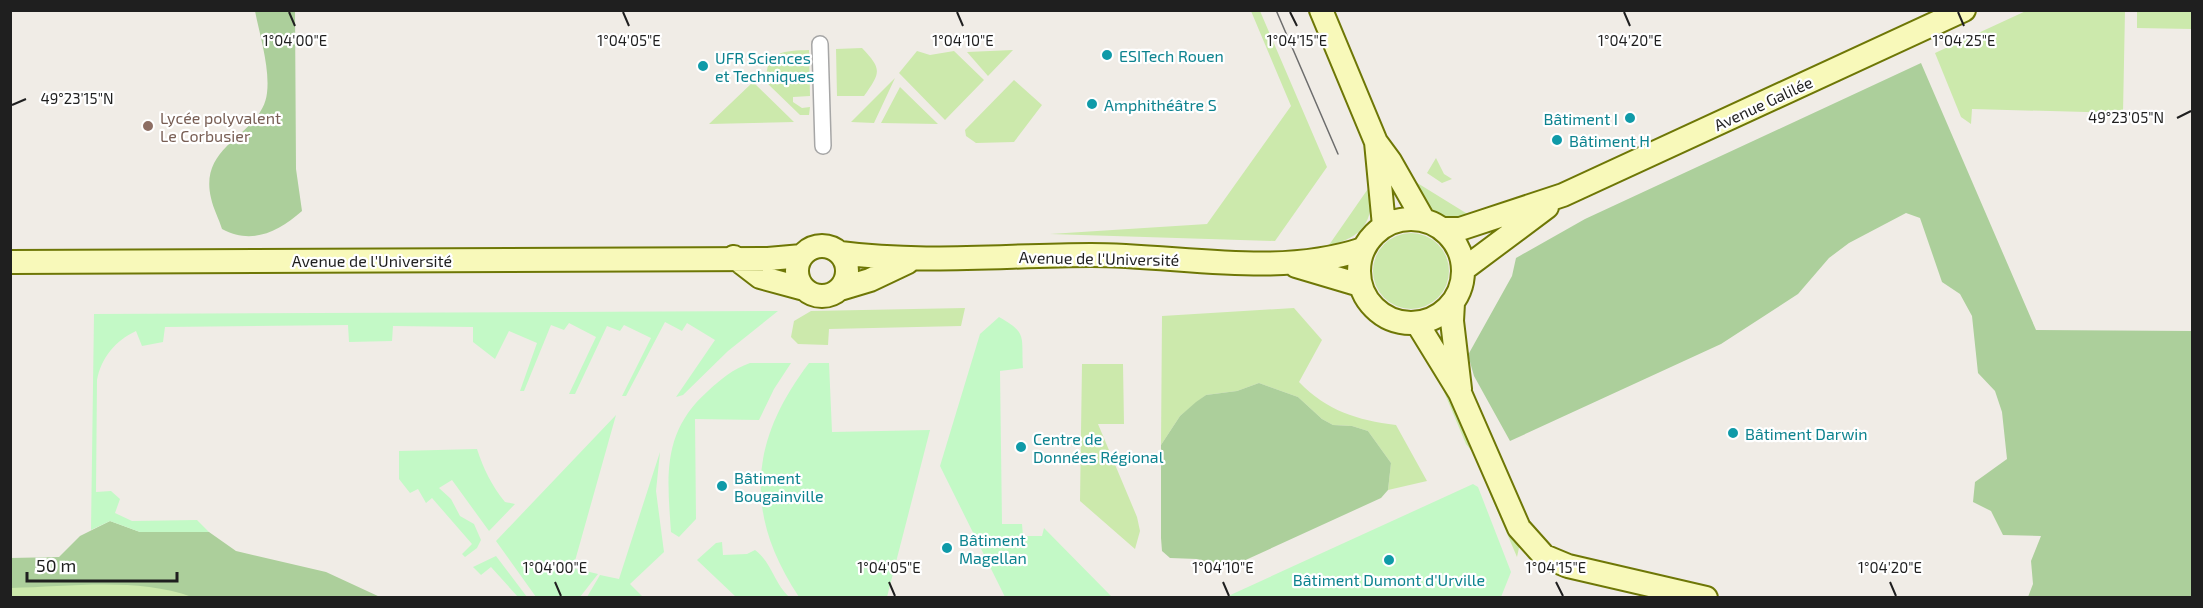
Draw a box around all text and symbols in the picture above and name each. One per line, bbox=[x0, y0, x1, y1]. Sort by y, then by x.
text: 1°04'00"E bbox=[263, 31, 327, 49]
text: 1°04'05"E bbox=[597, 31, 661, 49]
text: 1°04'10"E bbox=[932, 31, 994, 49]
text: 1°04'15"E bbox=[1267, 31, 1327, 49]
text: 1°04'20"E bbox=[1598, 31, 1662, 49]
text: 1°04'25"E bbox=[1933, 31, 1995, 49]
place label: ESITech Rouen bbox=[1119, 46, 1224, 65]
place label: UFR Sciences et Techniques bbox=[715, 48, 814, 85]
marker: ESITech Rouen bbox=[1100, 48, 1114, 62]
marker: UFR Sciences et Techniques bbox=[696, 59, 710, 73]
street label: Avenue Galilée bbox=[1711, 72, 1815, 134]
text: 49°23'15"N bbox=[40, 89, 114, 107]
place label: Amphithéâtre S bbox=[1104, 95, 1217, 114]
marker: Amphithéâtre S bbox=[1085, 97, 1099, 111]
place label: Lycée polyvalent Le Corbusier bbox=[160, 108, 281, 145]
text: 49°23'05"N bbox=[2088, 108, 2164, 126]
place label: Bâtiment I bbox=[1543, 109, 1618, 128]
marker: Bâtiment I bbox=[1623, 111, 1637, 125]
marker: Lycée polyvalent Le Corbusier bbox=[141, 119, 155, 133]
place label: Bâtiment H bbox=[1569, 131, 1650, 150]
marker: Bâtiment H bbox=[1550, 133, 1564, 147]
street label: Avenue de l'Université bbox=[1019, 247, 1179, 269]
street label: Avenue de l'Université bbox=[292, 251, 452, 270]
place label: Bâtiment Darwin bbox=[1745, 424, 1868, 443]
marker: Bâtiment Darwin bbox=[1726, 426, 1740, 440]
place label: Centre de Données Régional bbox=[1033, 429, 1164, 466]
marker: Centre de Données Régional bbox=[1014, 440, 1028, 454]
place label: Bâtiment Bougainville bbox=[734, 468, 824, 505]
marker: Bâtiment Bougainville bbox=[715, 479, 729, 493]
place label: Bâtiment Magellan bbox=[959, 530, 1027, 567]
marker: Bâtiment Magellan bbox=[940, 541, 954, 555]
scale bar bbox=[27, 545, 177, 583]
marker: Bâtiment Dumont d'Urville bbox=[1382, 553, 1396, 567]
text: 50 m bbox=[36, 554, 76, 576]
text: 1°04'00"E bbox=[523, 558, 587, 576]
text: 1°04'05"E bbox=[857, 558, 921, 576]
text: 1°04'10"E bbox=[1192, 558, 1254, 576]
text: 1°04'15"E bbox=[1526, 558, 1586, 576]
text: 1°04'20"E bbox=[1858, 558, 1922, 576]
place label: Bâtiment Dumont d'Urville bbox=[1293, 570, 1485, 589]

